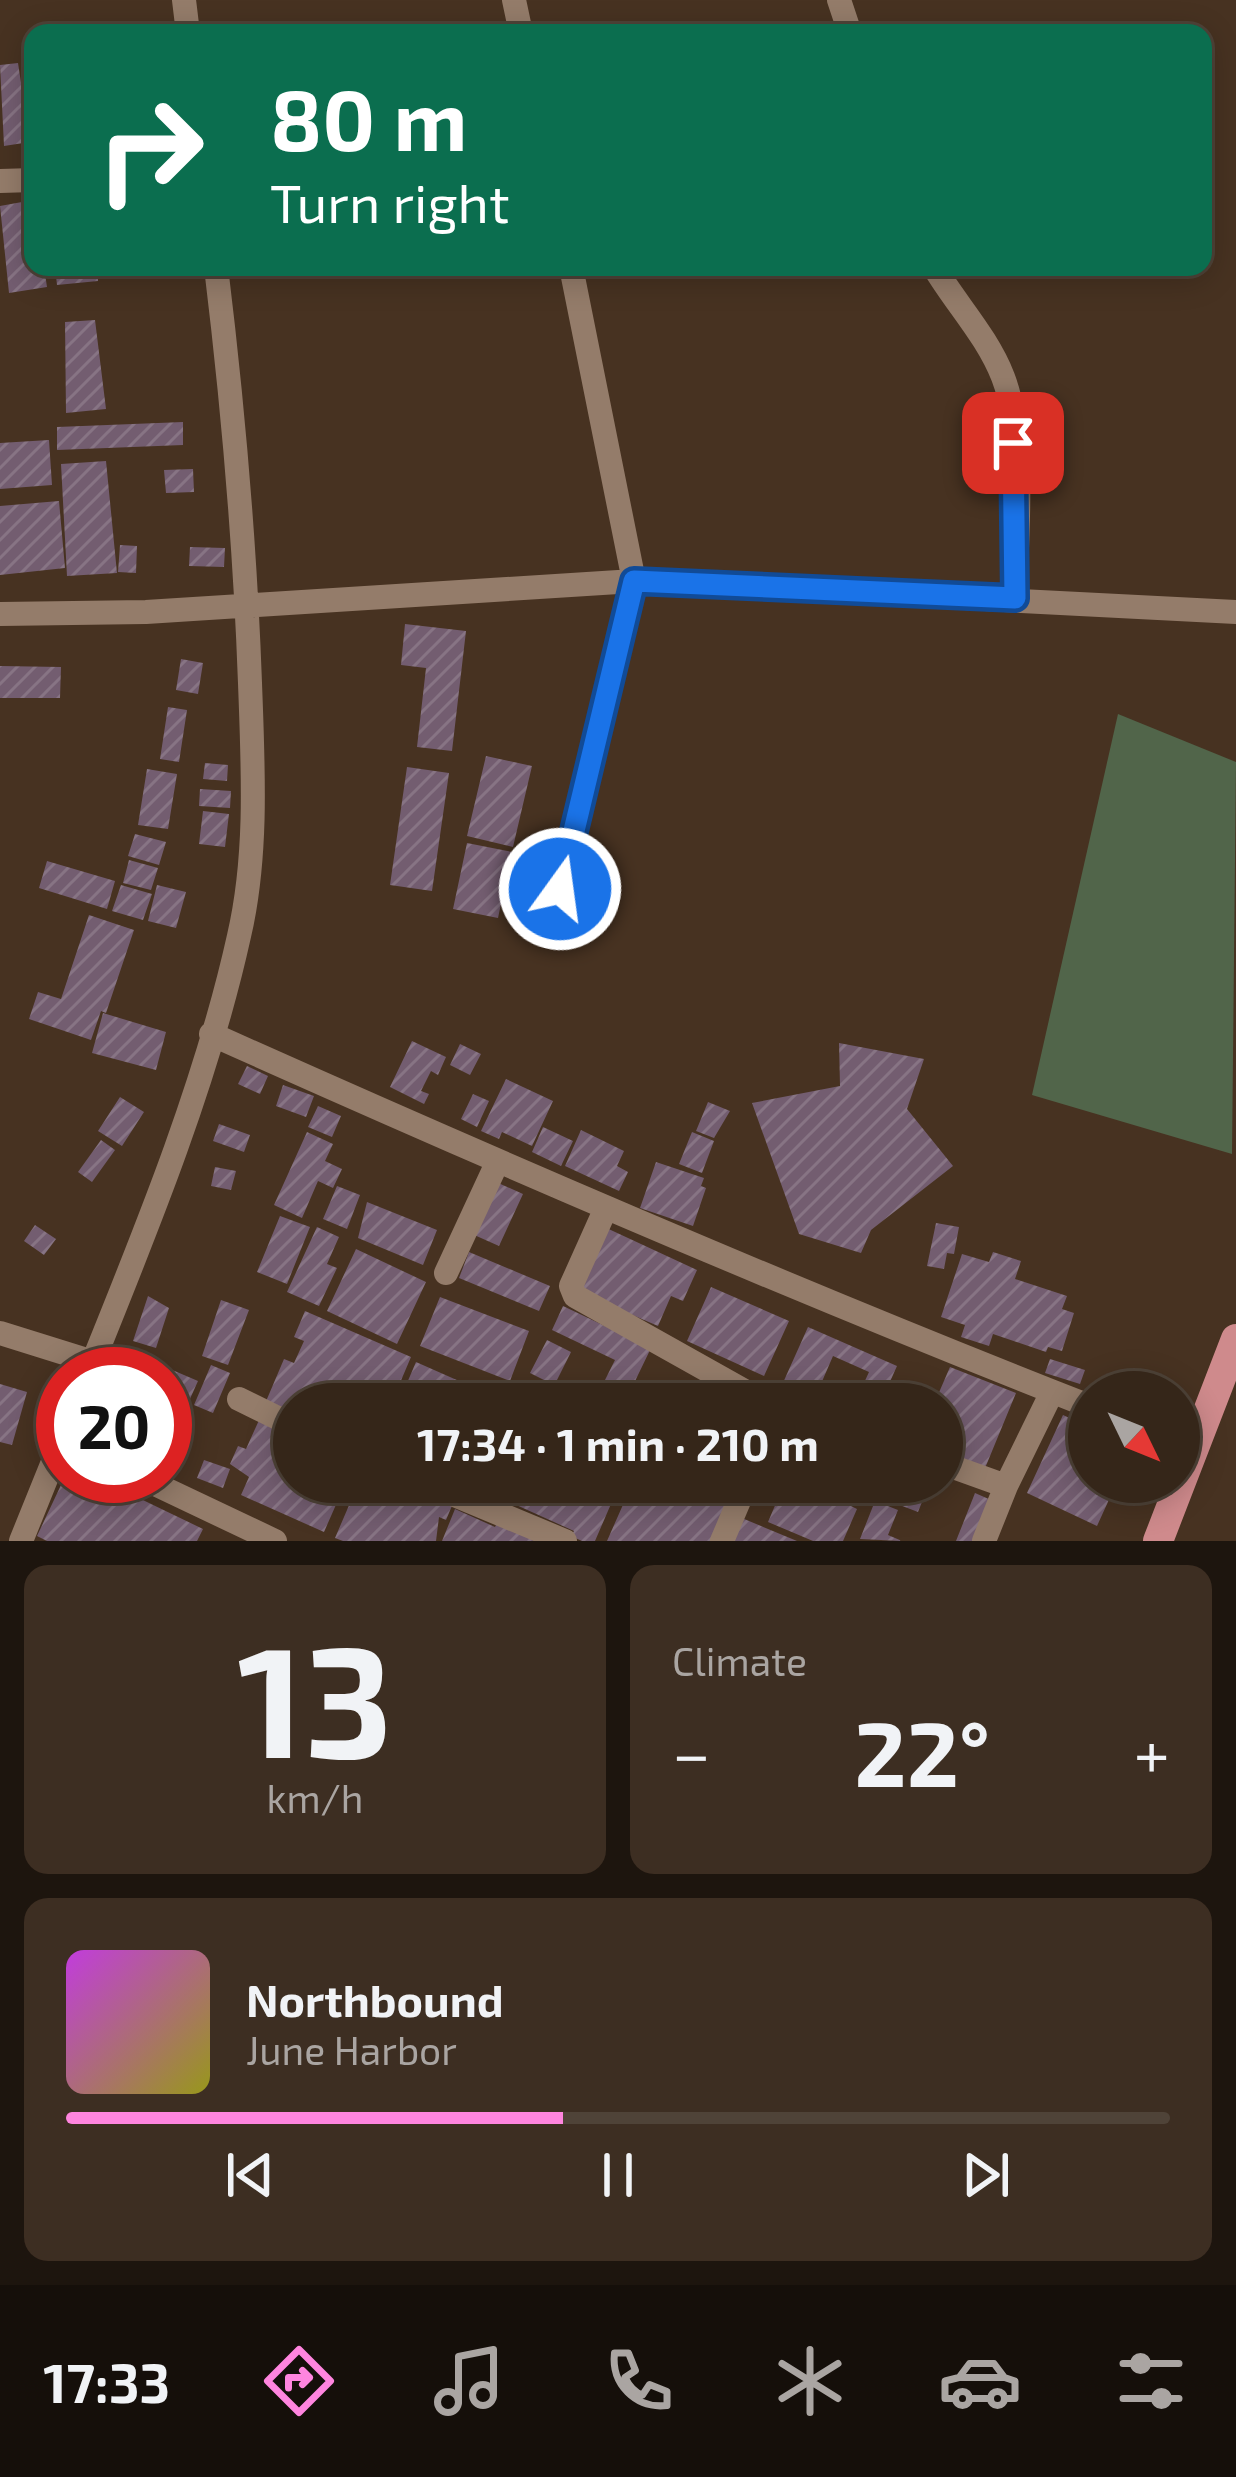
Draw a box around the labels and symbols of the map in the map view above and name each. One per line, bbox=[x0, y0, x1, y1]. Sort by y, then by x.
pin bbox=[962, 392, 1064, 494]
position arrow bbox=[497, 826, 623, 952]
speed limit sign: 20 bbox=[36, 1347, 192, 1503]
north arrow bbox=[1068, 1371, 1200, 1503]

